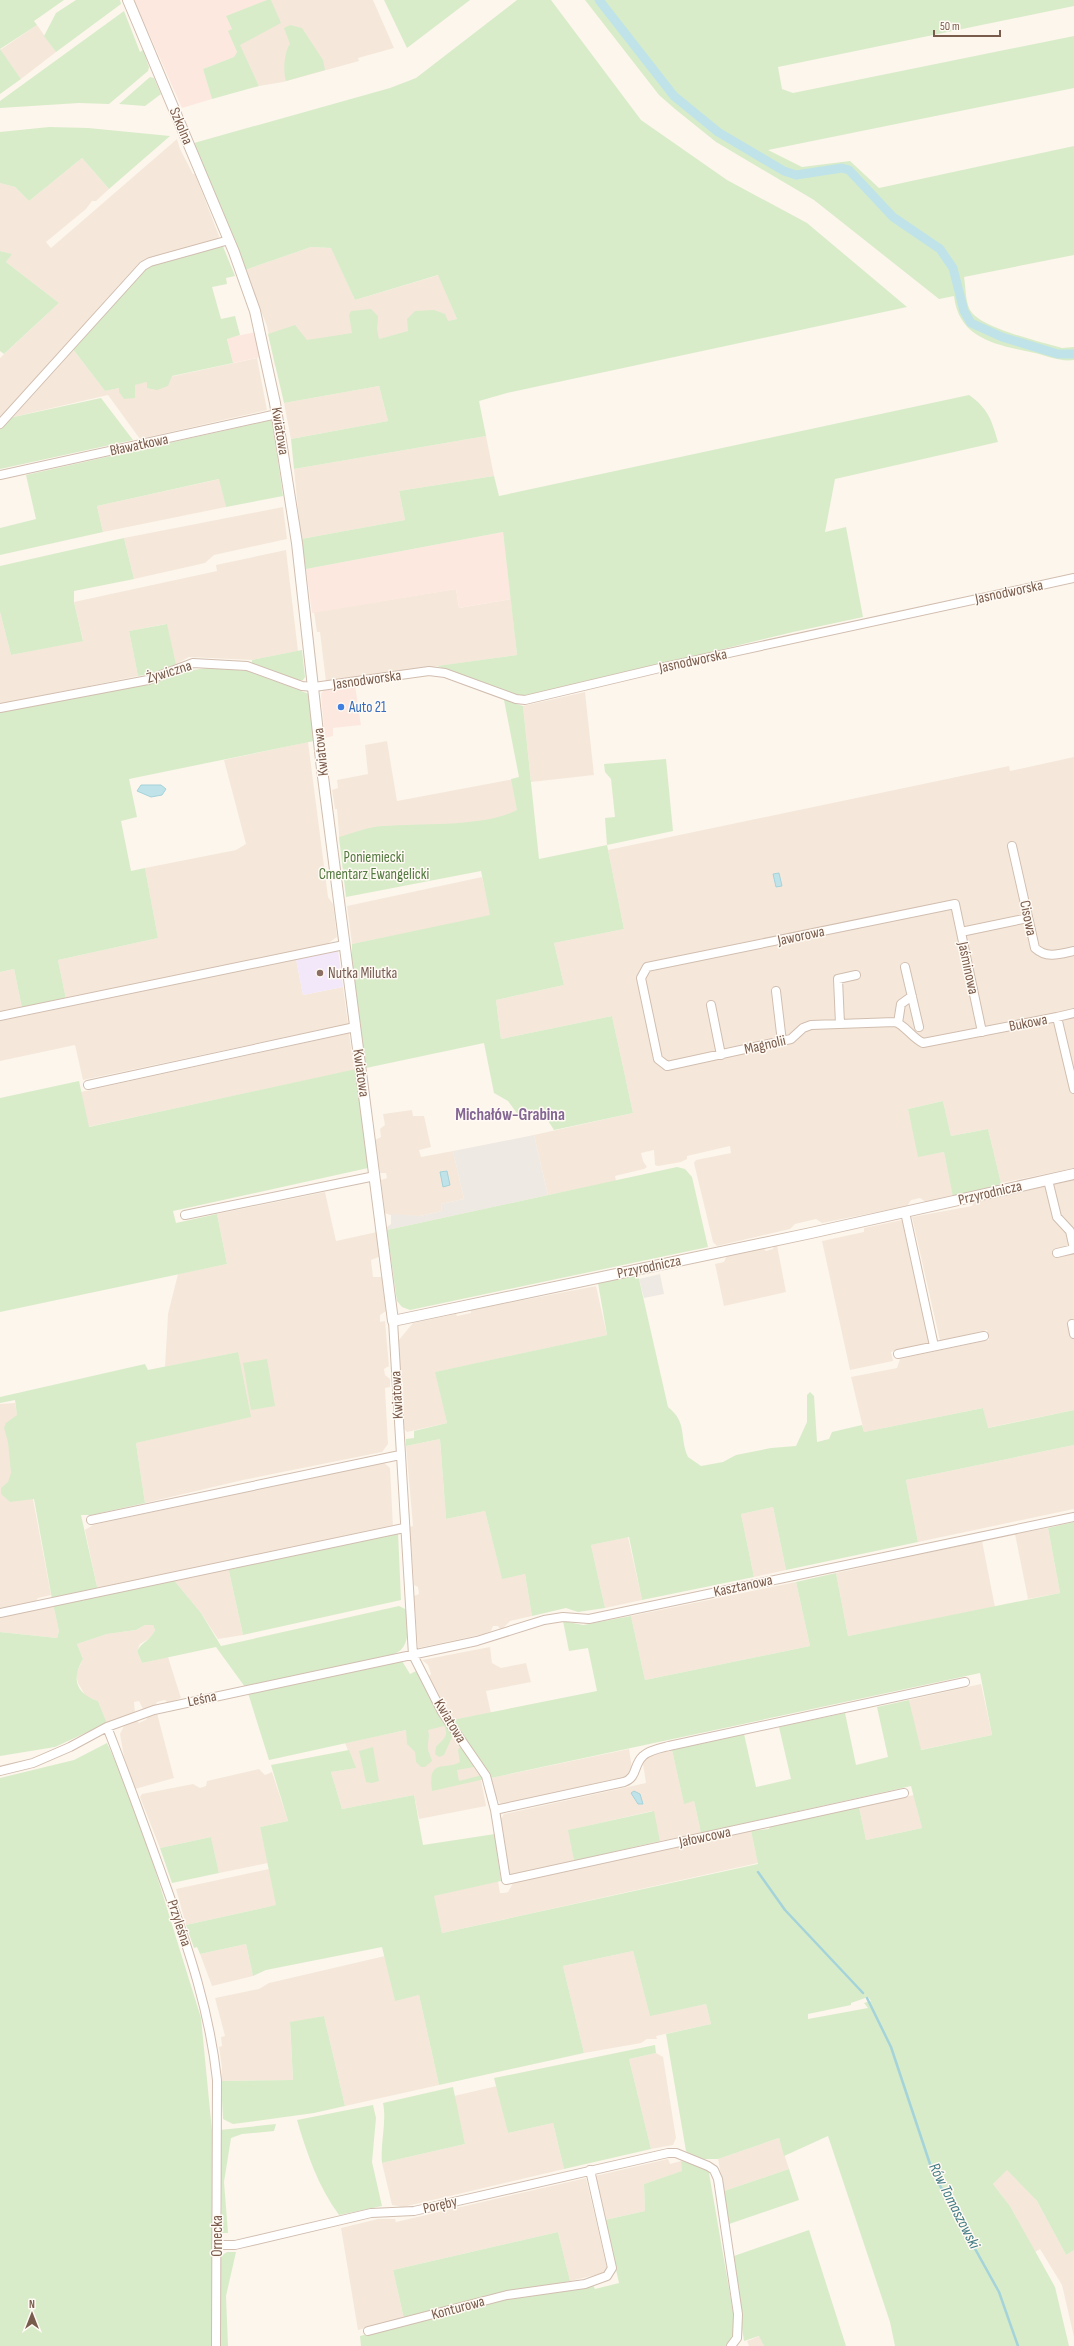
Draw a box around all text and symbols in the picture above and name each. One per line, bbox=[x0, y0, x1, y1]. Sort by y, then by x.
scale bar bbox=[934, 12, 1000, 38]
text: 50 m bbox=[940, 19, 960, 34]
street label: Szkolna bbox=[165, 105, 197, 148]
street label: Kwiatowa bbox=[267, 406, 293, 456]
street label: Bławatkowa bbox=[108, 429, 170, 460]
street label: Jasnodworska bbox=[972, 576, 1045, 609]
street label: Jasnodworska bbox=[656, 645, 729, 678]
street label: Żywiczna bbox=[144, 656, 194, 688]
street label: Jasnodworska bbox=[331, 666, 403, 694]
place label: Auto 21 bbox=[348, 698, 387, 717]
marker: Auto 21 bbox=[336, 702, 346, 712]
street label: Kwiatowa bbox=[309, 727, 333, 777]
park label: Poniemiecki Cmentarz Ewangelicki bbox=[319, 848, 430, 884]
street label: Cisowa bbox=[1015, 899, 1041, 938]
street label: Jaworowa bbox=[775, 922, 826, 950]
street label: Jaśminowa bbox=[953, 939, 983, 996]
place label: Nutka Milutka bbox=[328, 964, 397, 983]
marker: Nutka Milutka bbox=[315, 968, 325, 978]
street label: Bukowa bbox=[1007, 1010, 1049, 1036]
street label: Magnolii bbox=[742, 1031, 788, 1059]
street label: Kwiatowa bbox=[348, 1048, 374, 1098]
district label: Michałów-Grabina bbox=[455, 1105, 565, 1125]
street label: Przyrodnicza bbox=[956, 1176, 1024, 1210]
street label: Przyrodnicza bbox=[615, 1251, 683, 1283]
street label: Kwiatowa bbox=[386, 1370, 408, 1420]
street label: Kasztanowa bbox=[712, 1570, 774, 1602]
street label: Leśna bbox=[186, 1687, 218, 1711]
street label: Kwiatowa bbox=[429, 1695, 471, 1747]
street label: Jałowcowa bbox=[676, 1822, 733, 1852]
street label: Przyleśna bbox=[163, 1897, 196, 1949]
water label: Rów Tomaszowski bbox=[924, 2160, 984, 2253]
street label: Poręby bbox=[421, 2192, 459, 2218]
street label: Ornecka bbox=[208, 2215, 227, 2257]
street label: Konturowa bbox=[429, 2292, 487, 2324]
north arrow bbox=[12, 2294, 52, 2334]
text: N bbox=[29, 2298, 35, 2311]

